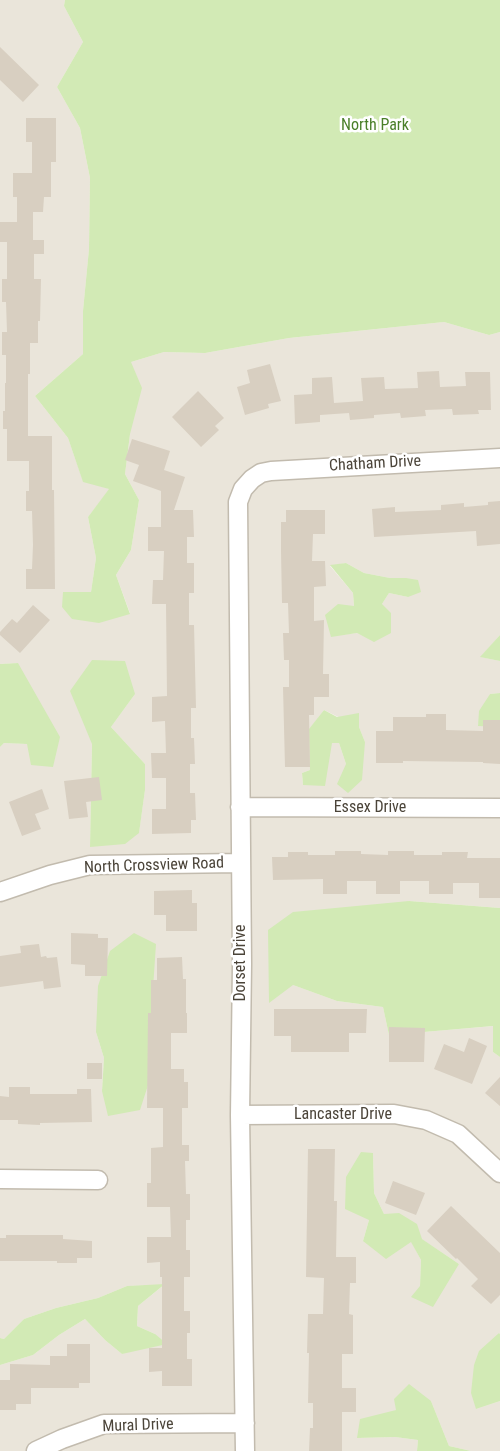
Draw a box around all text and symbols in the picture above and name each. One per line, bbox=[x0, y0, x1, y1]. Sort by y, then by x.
park label: North Park bbox=[341, 116, 409, 136]
street label: Chatham Drive bbox=[328, 452, 422, 476]
street label: Essex Drive bbox=[334, 798, 406, 818]
street label: North Crossview Road bbox=[84, 854, 224, 878]
street label: Dorset Drive bbox=[231, 924, 251, 1002]
street label: Lancaster Drive bbox=[294, 1105, 392, 1125]
street label: Mural Drive bbox=[102, 1415, 174, 1437]

